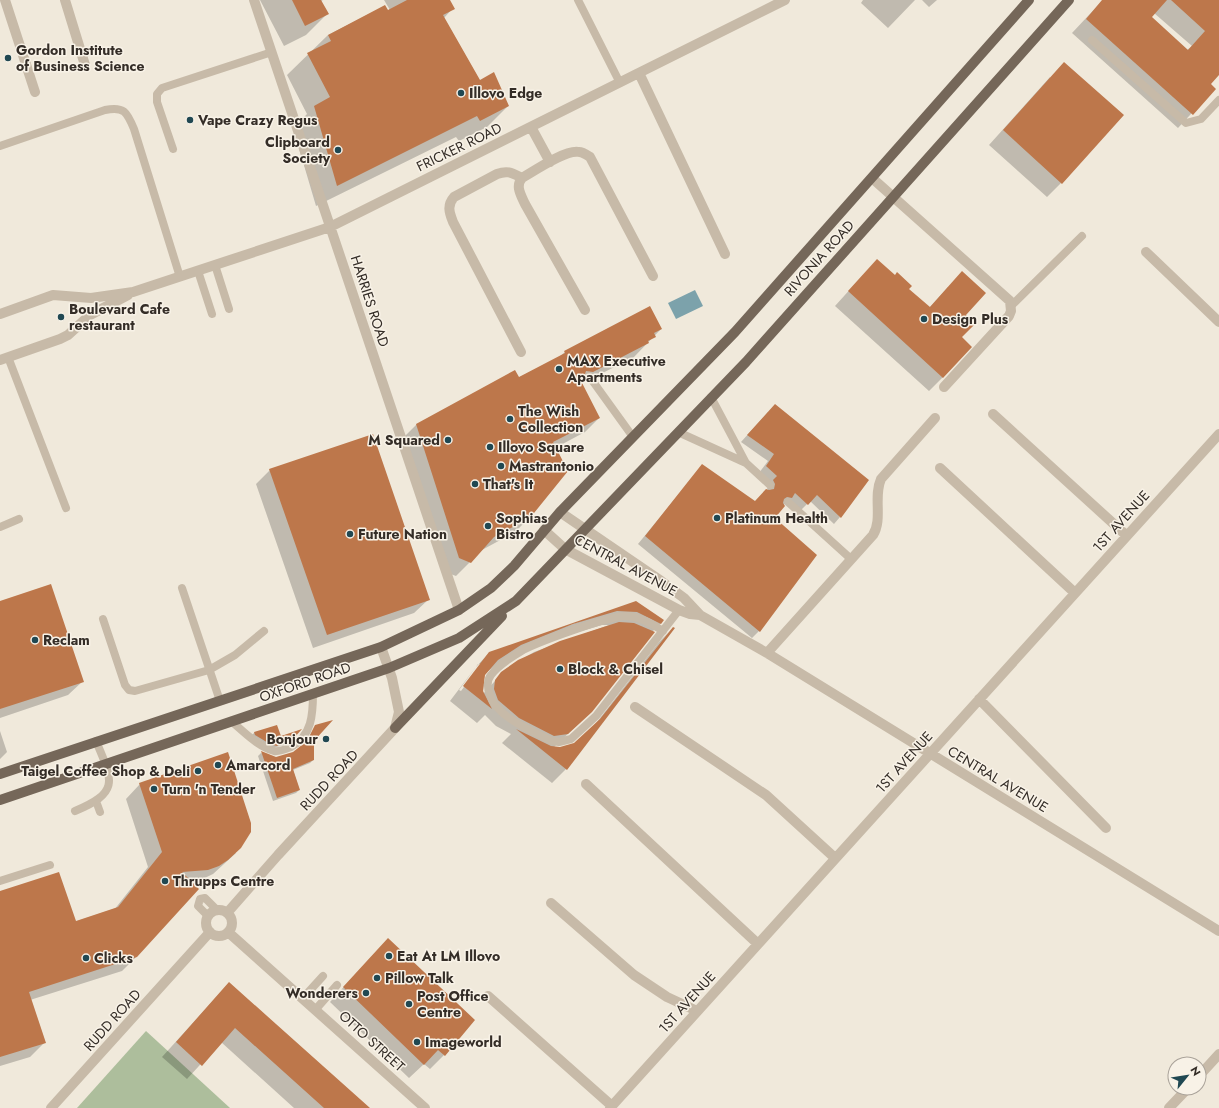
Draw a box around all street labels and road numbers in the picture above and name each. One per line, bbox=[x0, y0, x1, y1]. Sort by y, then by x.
street label: FRICKER ROAD bbox=[413, 118, 505, 176]
street label: RIVONIA ROAD bbox=[779, 216, 859, 300]
street label: HARRIES ROAD bbox=[346, 253, 394, 349]
street label: 1ST AVENUE bbox=[1088, 486, 1154, 556]
street label: CENTRAL AVENUE bbox=[571, 529, 681, 601]
street label: OXFORD ROAD bbox=[257, 657, 353, 707]
street label: 1ST AVENUE bbox=[871, 727, 937, 797]
street label: CENTRAL AVENUE bbox=[944, 741, 1052, 817]
street label: RUDD ROAD bbox=[295, 745, 363, 815]
street label: 1ST AVENUE bbox=[654, 967, 720, 1037]
street label: RUDD ROAD bbox=[79, 985, 145, 1055]
street label: OTTO STREET bbox=[335, 1006, 410, 1076]

